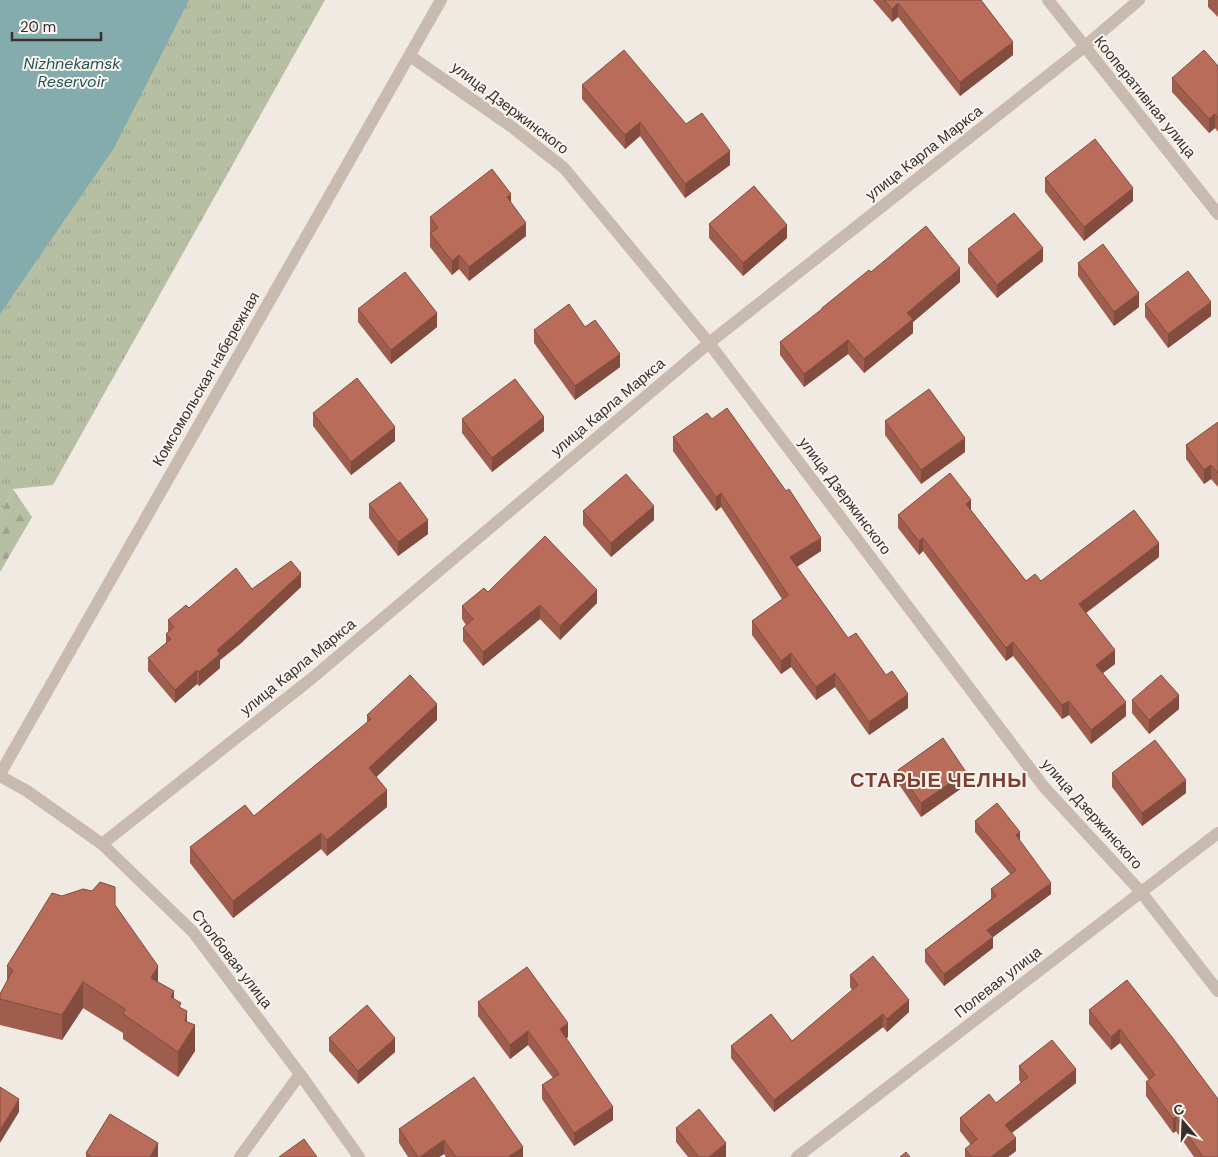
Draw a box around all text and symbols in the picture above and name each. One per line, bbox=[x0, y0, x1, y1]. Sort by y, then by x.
scale bar bbox=[12, 10, 101, 42]
text: 20 m bbox=[20, 17, 56, 37]
street label: Кооперативная улица bbox=[1090, 32, 1201, 163]
water label: Nizhnekamsk Reservoir bbox=[24, 53, 121, 92]
street label: улица Дзержинского bbox=[447, 57, 573, 159]
street label: улица Карла Маркса bbox=[861, 101, 987, 205]
street label: Комсомольская набережная bbox=[148, 288, 264, 470]
street label: улица Карла Маркса bbox=[547, 353, 670, 461]
street label: улица Дзержинского bbox=[794, 433, 896, 559]
street label: улица Карла Маркса bbox=[236, 614, 360, 720]
street label: улица Дзержинского bbox=[1037, 755, 1147, 873]
district label: СТАРЫЕ ЧЕЛНЫ bbox=[850, 767, 1028, 793]
street label: Столбовая улица bbox=[187, 905, 277, 1013]
street label: Полевая улица bbox=[950, 941, 1046, 1022]
north arrow bbox=[1158, 1097, 1208, 1147]
text: С bbox=[1171, 1100, 1186, 1120]

